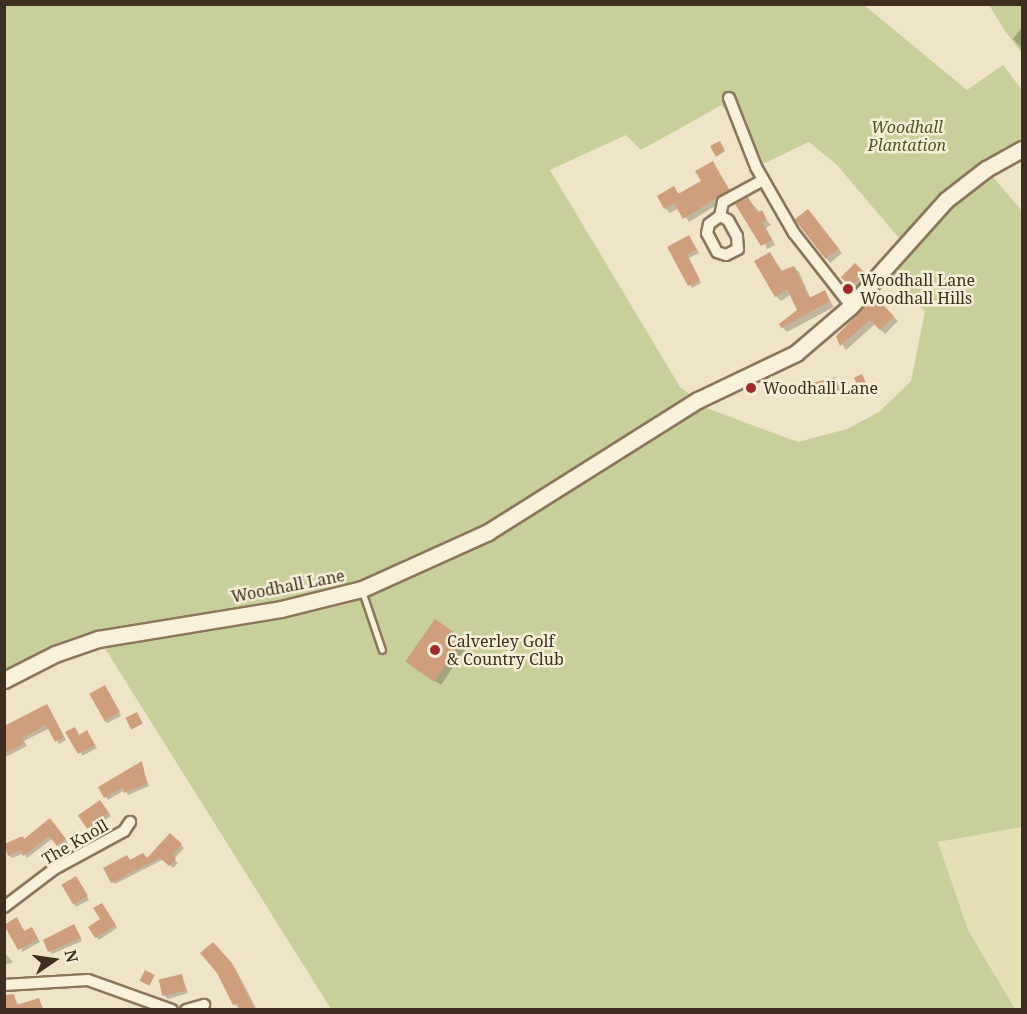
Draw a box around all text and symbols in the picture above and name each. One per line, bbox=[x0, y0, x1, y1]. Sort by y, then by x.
park label: Woodhall Plantation bbox=[868, 117, 946, 155]
place label: Woodhall Lane Woodhall Hills bbox=[860, 270, 975, 308]
marker: Woodhall Lane Woodhall Hills bbox=[841, 282, 855, 296]
place label: Woodhall Lane bbox=[763, 378, 878, 398]
marker: Woodhall Lane bbox=[744, 381, 758, 395]
street label: Woodhall Lane bbox=[230, 566, 346, 606]
place label: Calverley Golf & Country Club bbox=[447, 631, 564, 669]
marker: Calverley Golf & Country Club bbox=[428, 643, 442, 657]
street label: The Knoll bbox=[38, 815, 112, 869]
north arrow bbox=[24, 930, 84, 990]
text: N bbox=[59, 947, 84, 965]

